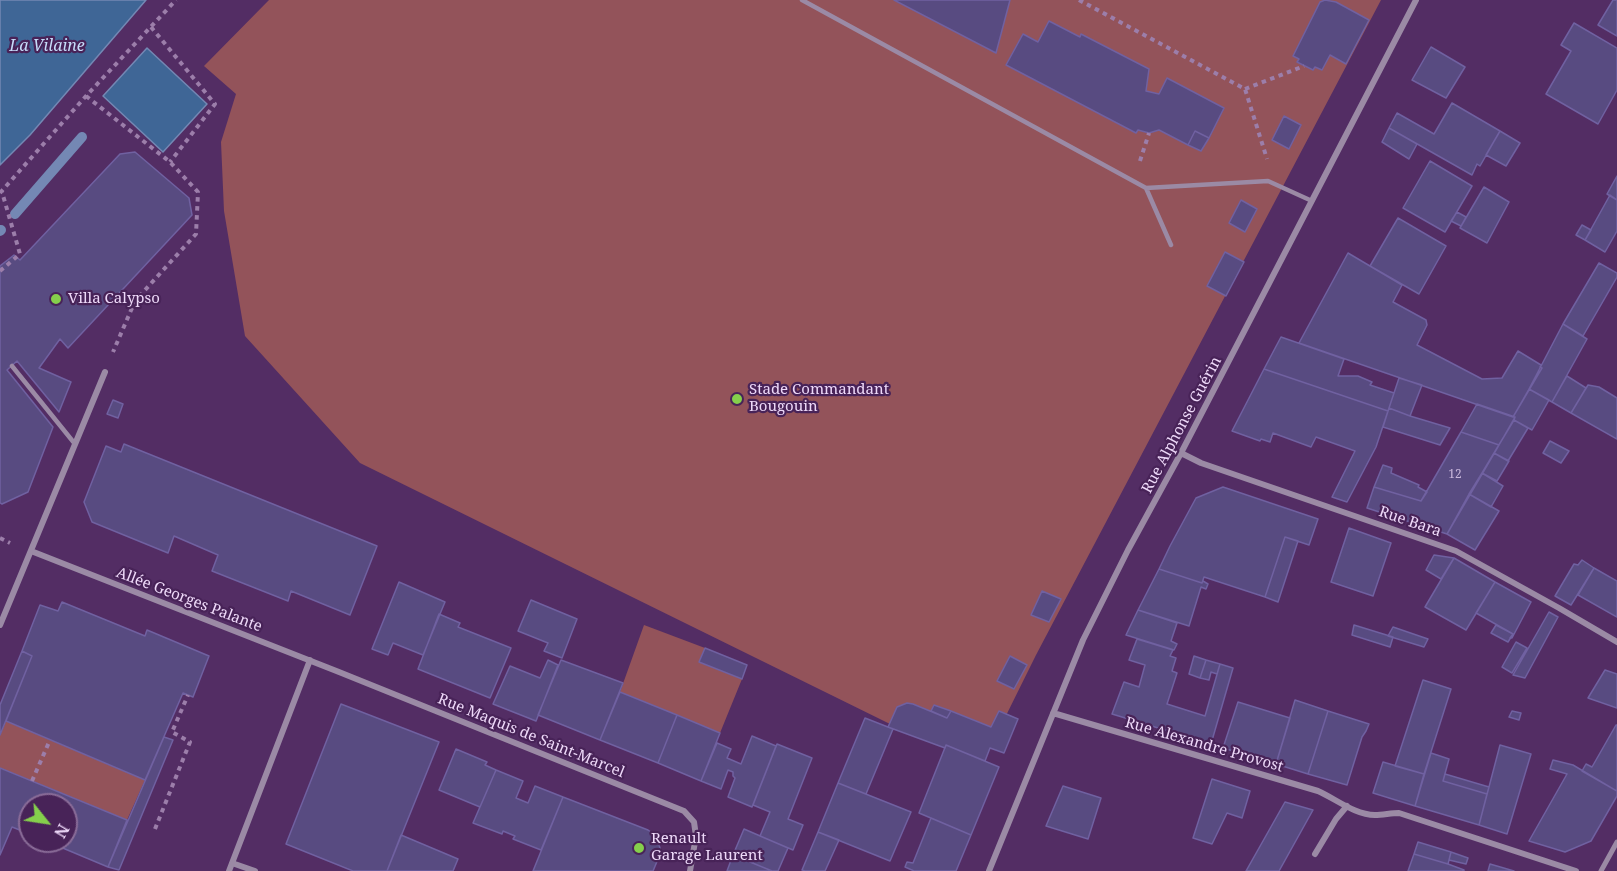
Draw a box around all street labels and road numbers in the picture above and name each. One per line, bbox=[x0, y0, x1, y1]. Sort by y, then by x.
street label: Rue Alphonse Guérin bbox=[1138, 354, 1226, 496]
street label: Rue Bara bbox=[1376, 503, 1444, 541]
street label: Allée Georges Palante bbox=[114, 564, 264, 636]
street label: Rue Maquis de Saint-Marcel bbox=[435, 690, 627, 782]
street label: Rue Alexandre Provost bbox=[1123, 714, 1285, 776]

